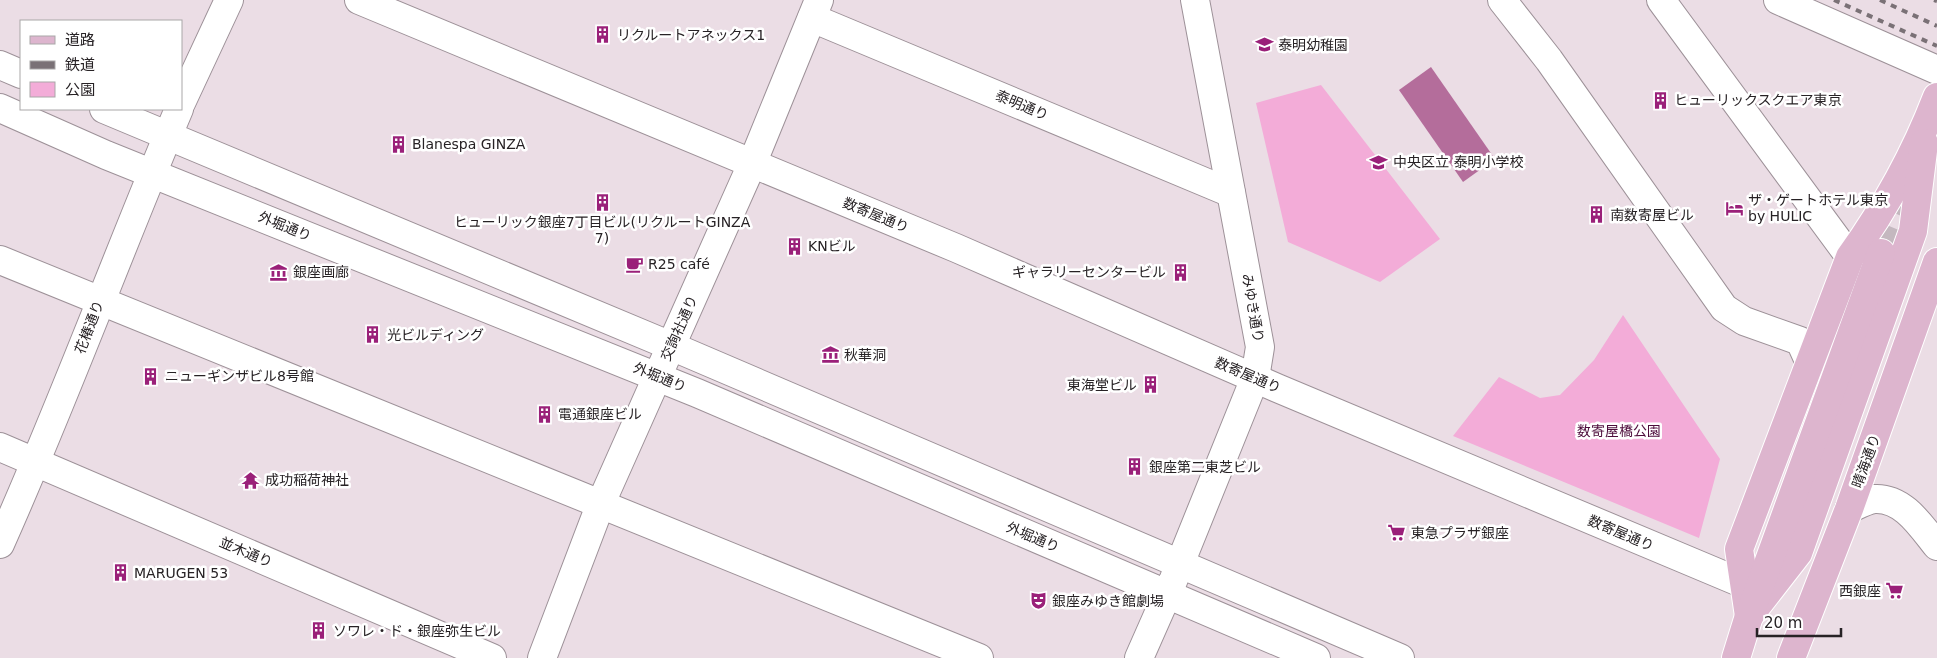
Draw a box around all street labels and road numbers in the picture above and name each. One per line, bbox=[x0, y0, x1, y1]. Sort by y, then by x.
street label: 泰明通り bbox=[993, 87, 1051, 123]
street label: 数寄屋通り bbox=[841, 194, 911, 236]
street label: 外堀通り bbox=[256, 208, 314, 244]
street label: みゆき通り bbox=[1239, 272, 1267, 344]
street label: 交詢社通り bbox=[657, 293, 701, 363]
street label: 花椿通り bbox=[71, 298, 107, 356]
street label: 数寄屋通り bbox=[1213, 354, 1283, 396]
street label: 外堀通り bbox=[631, 359, 689, 395]
street label: 晴海通り bbox=[1849, 432, 1883, 490]
street label: 数寄屋通り bbox=[1586, 512, 1656, 554]
street label: 外堀通り bbox=[1004, 519, 1062, 555]
street label: 並木通り bbox=[217, 534, 275, 570]

